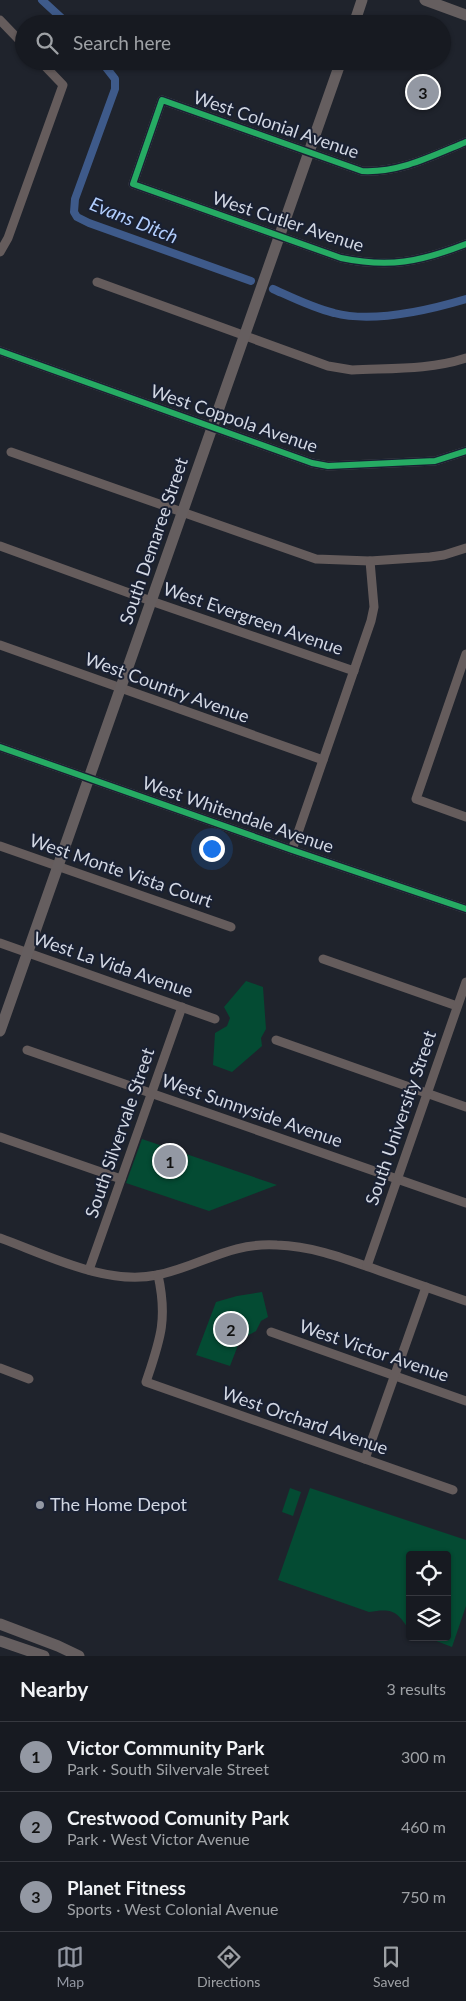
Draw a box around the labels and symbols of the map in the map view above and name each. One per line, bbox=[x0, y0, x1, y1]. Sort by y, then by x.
pin: 3 bbox=[407, 73, 439, 111]
street label: West Colonial Avenue bbox=[191, 85, 362, 163]
street label: West Cutler Avenue bbox=[210, 186, 367, 256]
water label: Evans Ditch bbox=[87, 191, 182, 248]
street label: West Coppola Avenue bbox=[148, 379, 321, 457]
street label: South Demaree Street bbox=[114, 454, 192, 627]
street label: West Evergreen Avenue bbox=[160, 577, 346, 659]
street label: West Country Avenue bbox=[82, 647, 253, 727]
street label: West Whitendale Avenue bbox=[140, 771, 337, 857]
street label: West Monte Vista Court bbox=[27, 828, 216, 912]
your location bbox=[199, 836, 225, 862]
street label: West La Vida Avenue bbox=[31, 926, 196, 1002]
street label: South University Street bbox=[360, 1027, 440, 1208]
street label: South Silvervale Street bbox=[80, 1044, 159, 1221]
street label: West Sunnyside Avenue bbox=[159, 1069, 346, 1151]
pin: 1 bbox=[154, 1142, 186, 1180]
pin: 2 bbox=[215, 1310, 247, 1348]
street label: West Victor Avenue bbox=[297, 1314, 452, 1386]
street label: West Orchard Avenue bbox=[220, 1381, 391, 1459]
place label: The Home Depot bbox=[50, 1493, 187, 1515]
marker: The Home Depot bbox=[34, 1499, 46, 1511]

